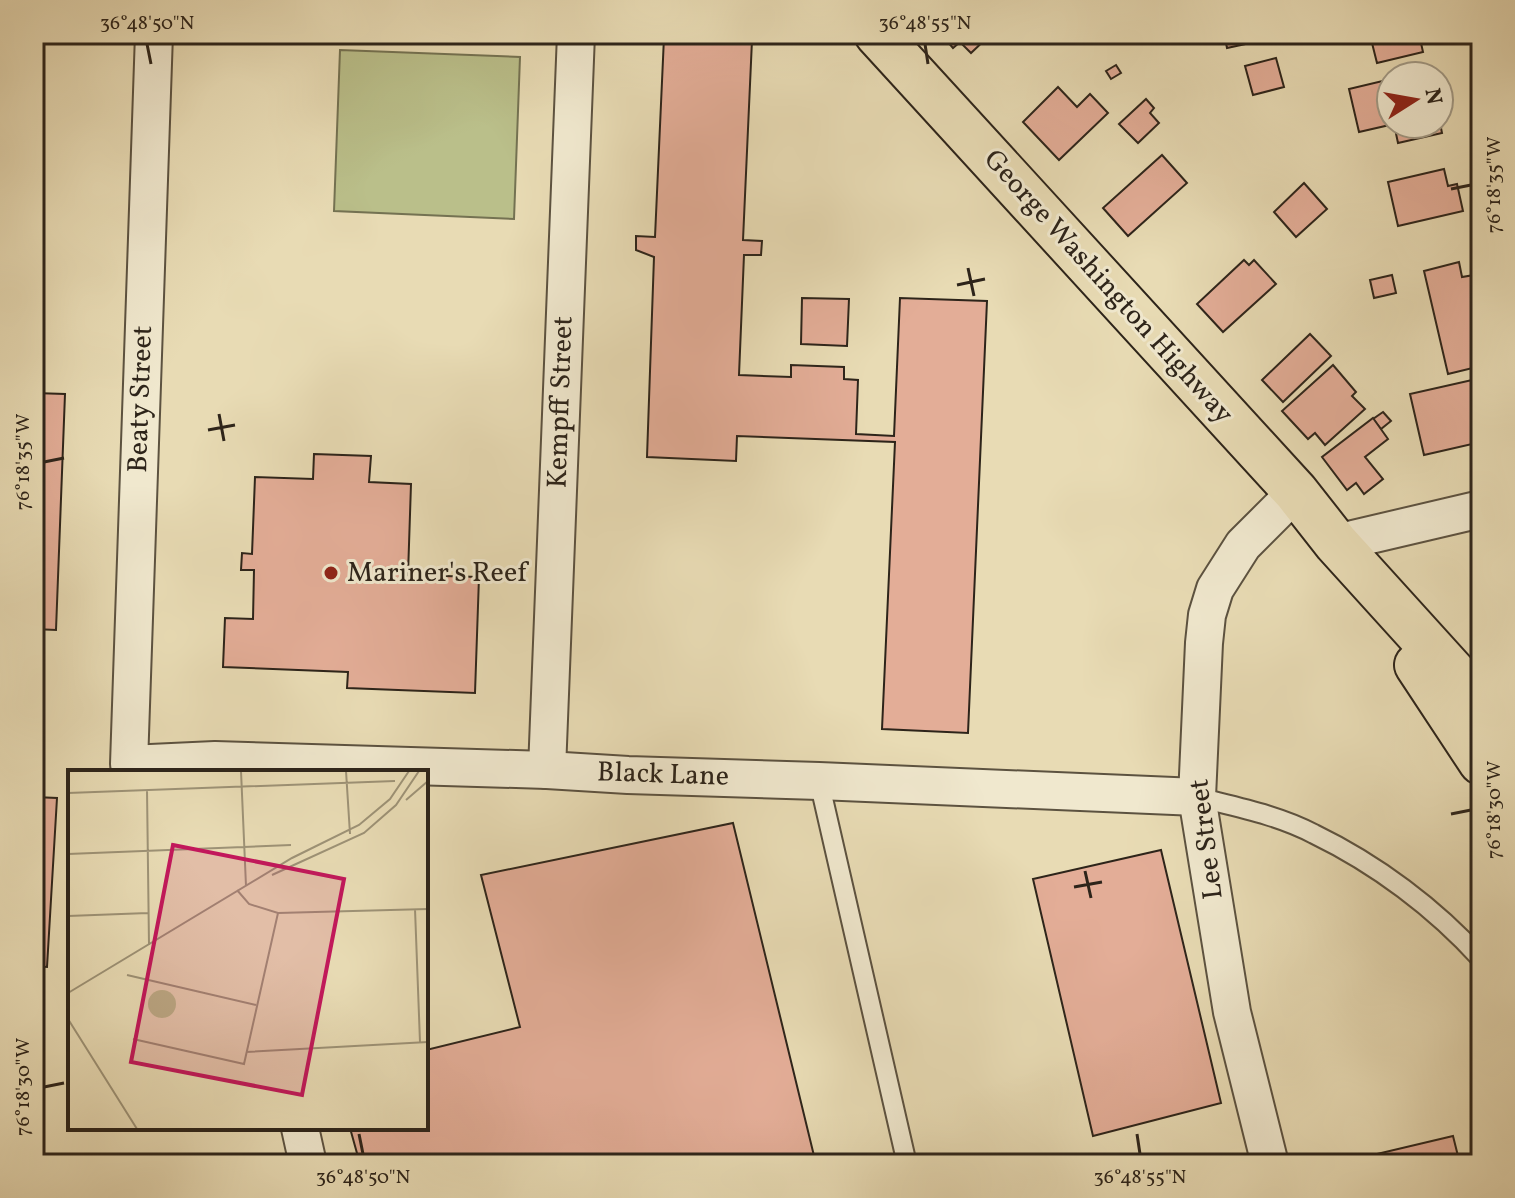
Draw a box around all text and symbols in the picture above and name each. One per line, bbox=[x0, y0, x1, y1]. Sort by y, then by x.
text: 36°48'50"N bbox=[100, 10, 194, 38]
text: 36°48'55"N bbox=[879, 10, 972, 38]
north arrow bbox=[1375, 60, 1455, 140]
text: N bbox=[1415, 86, 1449, 107]
text: 76°18'35"W bbox=[1481, 137, 1509, 233]
street label: George Washington Highway bbox=[974, 141, 1242, 433]
street label: Kempff Street bbox=[539, 315, 583, 489]
street label: Beaty Street bbox=[119, 325, 163, 473]
text: 76°18'35"W bbox=[10, 414, 38, 510]
place label: Mariner's Reef bbox=[347, 554, 529, 593]
marker: Mariner's Reef bbox=[322, 564, 340, 582]
street label: Black Lane bbox=[596, 753, 730, 797]
text: 76°18'30"W bbox=[1481, 761, 1509, 859]
inset map bbox=[68, 770, 428, 1130]
street label: Lee Street bbox=[1180, 776, 1234, 902]
text: 76°18'30"W bbox=[10, 1038, 38, 1136]
text: 36°48'50"N bbox=[316, 1164, 410, 1192]
text: 36°48'55"N bbox=[1094, 1164, 1187, 1192]

